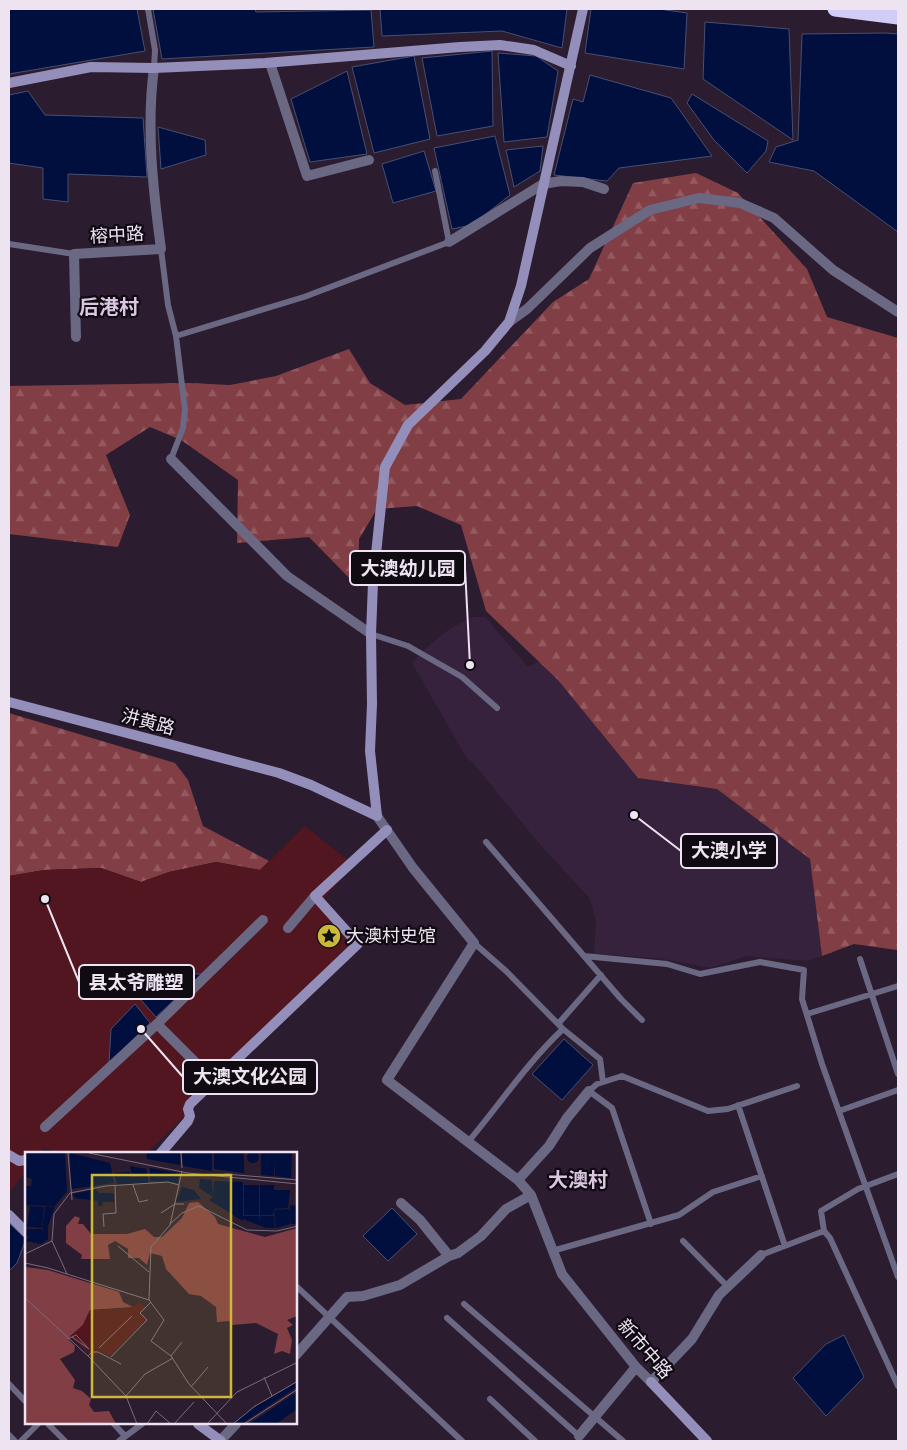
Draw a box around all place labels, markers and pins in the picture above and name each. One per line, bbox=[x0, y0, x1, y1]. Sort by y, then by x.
callout: 大澳幼儿园 bbox=[350, 551, 465, 585]
callout: 大澳小学 bbox=[681, 834, 777, 868]
place icon: 大澳村史馆 bbox=[316, 923, 342, 949]
place label: 大澳村史馆 bbox=[346, 925, 436, 947]
callout: 县太爷雕塑 bbox=[79, 965, 194, 999]
callout: 大澳文化公园 bbox=[183, 1060, 317, 1094]

